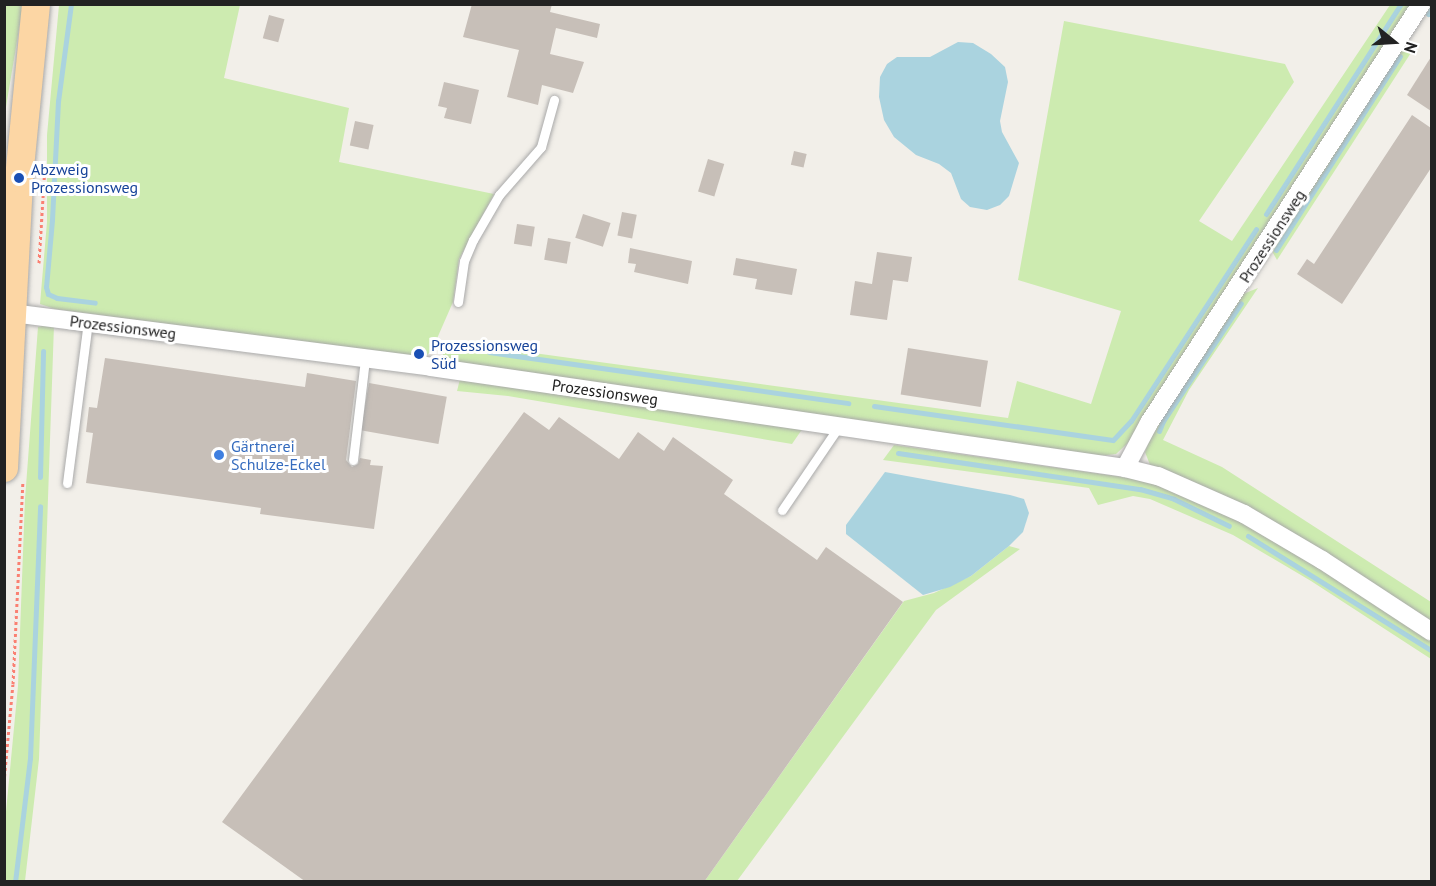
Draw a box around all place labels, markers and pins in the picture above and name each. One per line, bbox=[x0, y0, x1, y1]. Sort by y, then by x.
place label: Abzweig Prozessionsweg bbox=[31, 159, 138, 197]
marker: Abzweig Prozessionsweg bbox=[12, 171, 26, 185]
place label: Prozessionsweg Süd bbox=[431, 335, 538, 373]
marker: Prozessionsweg Süd bbox=[412, 347, 426, 361]
place label: Gärtnerei Schulze-Eckel bbox=[231, 436, 326, 474]
marker: Gärtnerei Schulze-Eckel bbox=[212, 448, 226, 462]

